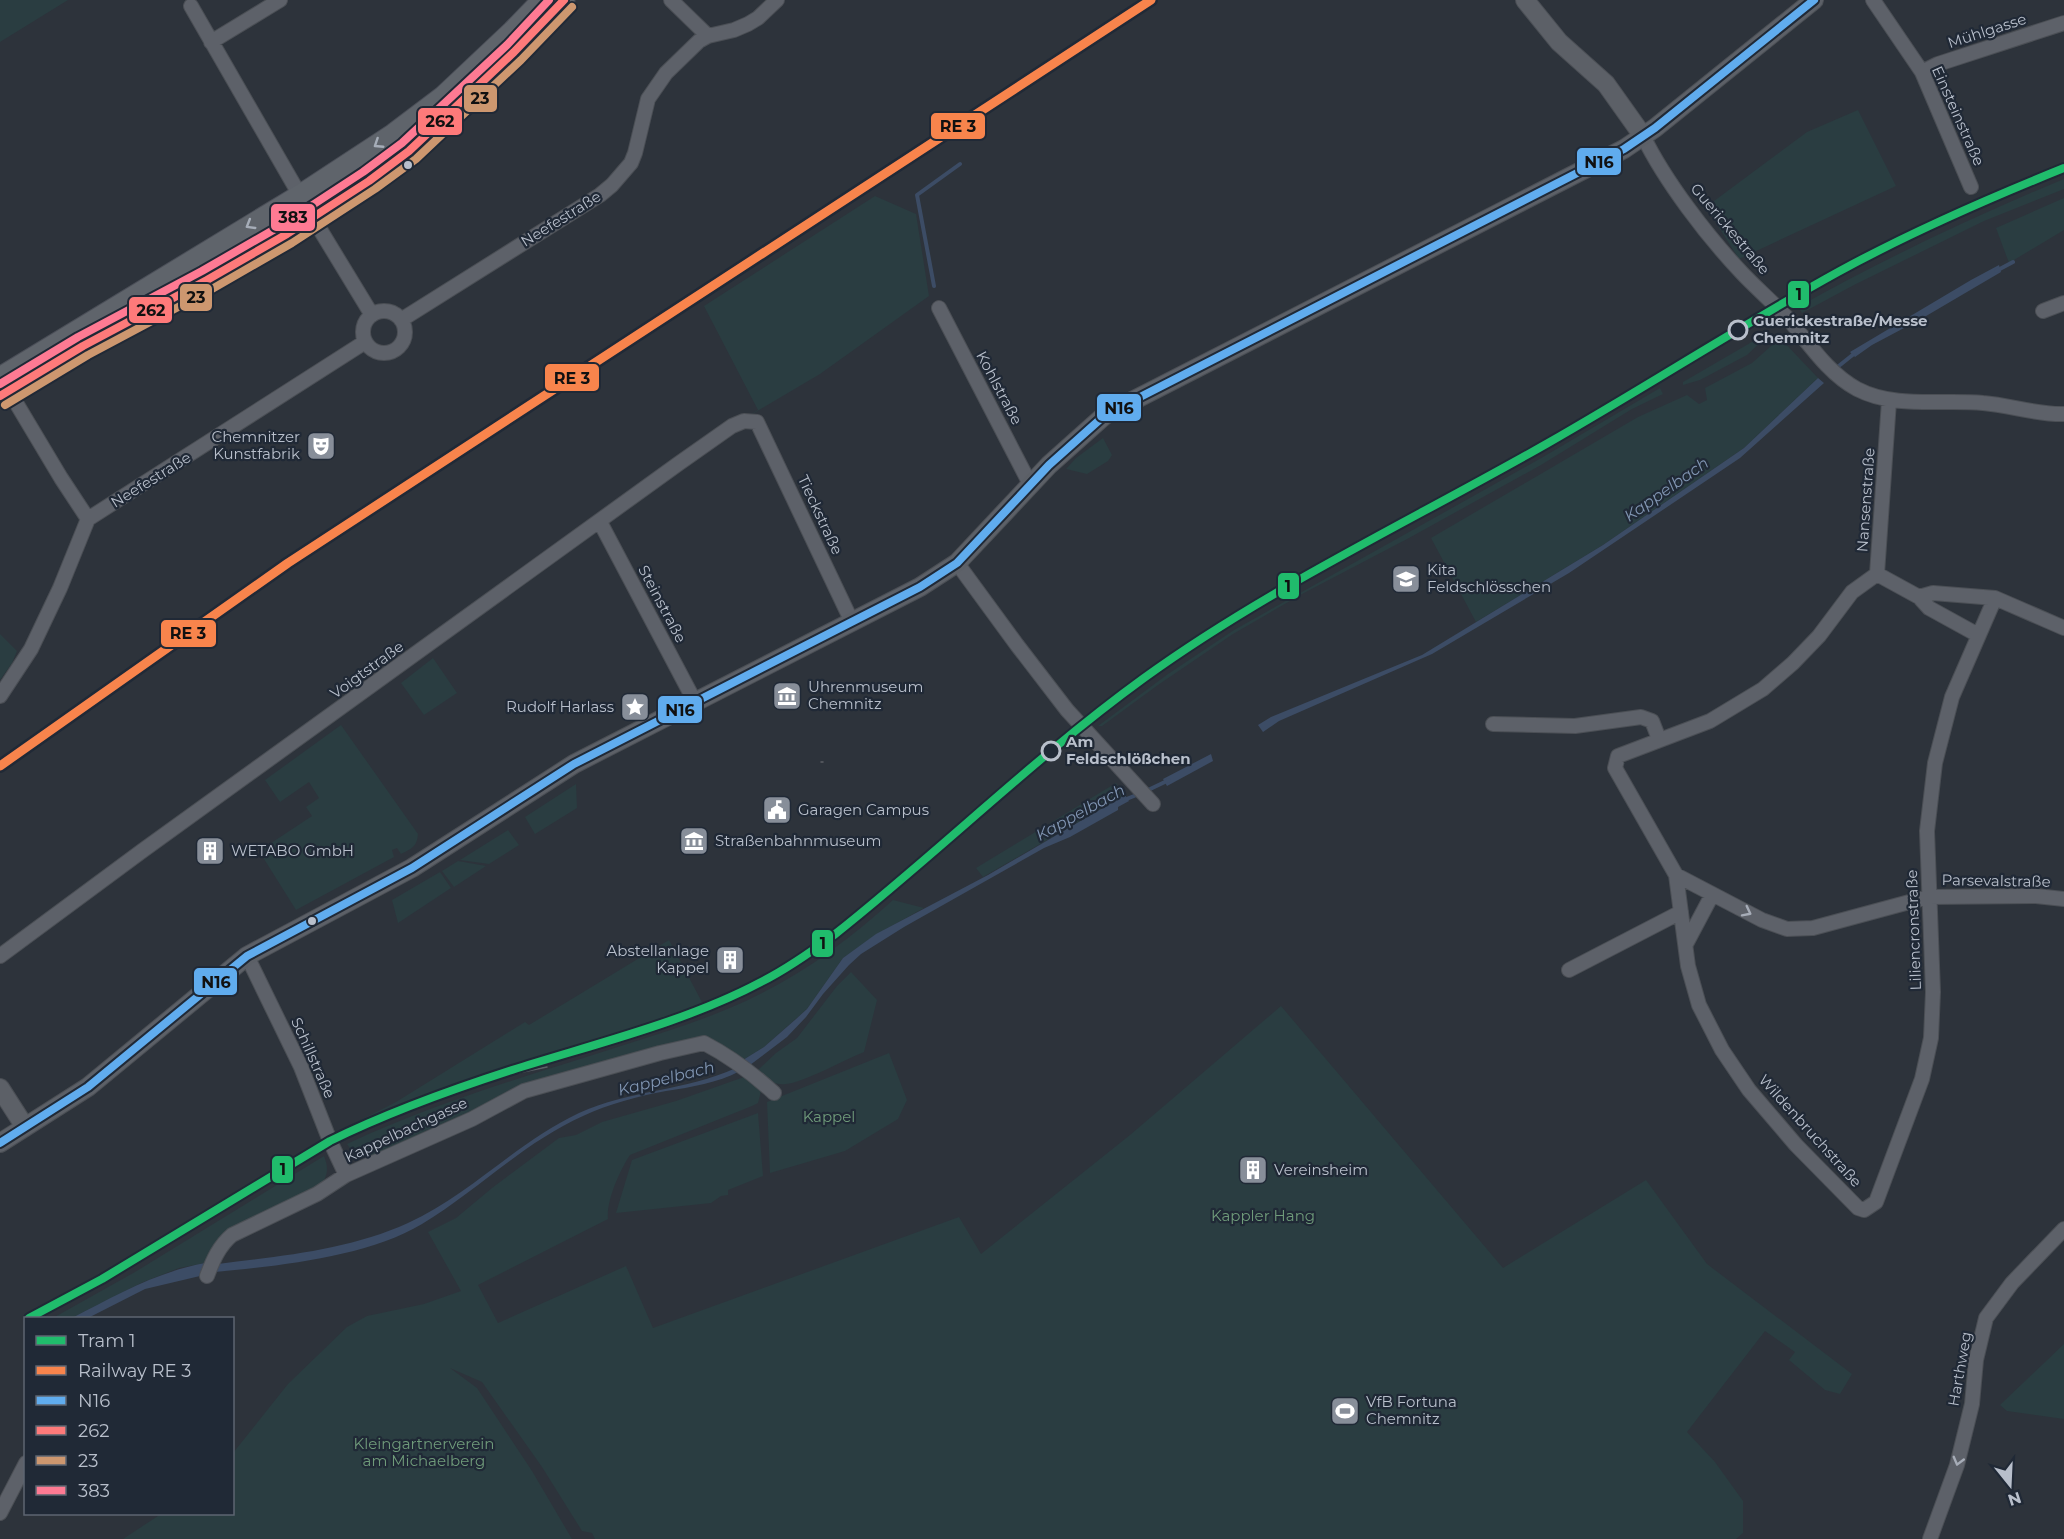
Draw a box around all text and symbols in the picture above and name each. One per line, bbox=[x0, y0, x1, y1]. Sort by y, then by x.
street label: Mühlgasse bbox=[1945, 9, 2028, 52]
street label: Einsteinstraße bbox=[1928, 63, 1989, 169]
line badge: 23 bbox=[463, 84, 498, 113]
text: 23 bbox=[471, 89, 489, 108]
line badge: 262 bbox=[417, 107, 463, 136]
text: 262 bbox=[425, 112, 455, 131]
line badge: RE 3 bbox=[930, 112, 986, 140]
text: RE 3 bbox=[940, 117, 976, 136]
one-way arrow bbox=[374, 137, 385, 148]
line badge: N16 bbox=[1576, 147, 1622, 176]
text: N16 bbox=[1584, 153, 1614, 172]
unlabelled marker bbox=[402, 159, 414, 171]
street label: Guerickestraße bbox=[1687, 179, 1774, 278]
street label: Neefestraße bbox=[517, 186, 604, 251]
line badge: 383 bbox=[270, 203, 316, 232]
text: 383 bbox=[277, 208, 308, 227]
one-way arrow bbox=[246, 218, 256, 230]
line badge: 1 bbox=[1787, 280, 1810, 309]
line badge: 23 bbox=[179, 283, 213, 312]
text: 1 bbox=[1796, 285, 1802, 304]
text: 23 bbox=[187, 288, 205, 307]
line badge: 262 bbox=[128, 296, 173, 324]
text: 262 bbox=[136, 301, 166, 320]
place label: Guerickestraße/Messe Chemnitz bbox=[1753, 311, 1928, 347]
marker: Guerickestraße/Messe Chemnitz bbox=[1728, 320, 1748, 340]
street label: Kohlstraße bbox=[972, 348, 1027, 428]
line badge: RE 3 bbox=[544, 363, 600, 392]
text: RE 3 bbox=[554, 369, 590, 388]
line badge: N16 bbox=[1096, 393, 1142, 422]
text: N16 bbox=[1104, 399, 1134, 418]
place label: Chemnitzer Kunstfabrik bbox=[212, 427, 300, 463]
theatre icon: Chemnitzer Kunstfabrik bbox=[305, 430, 337, 462]
street label: Neefestraße bbox=[107, 447, 194, 512]
street label: Nansenstraße bbox=[1852, 447, 1879, 553]
water label: Kappelbach bbox=[1620, 453, 1712, 526]
street label: Tieckstraße bbox=[794, 472, 847, 558]
place label: Kita Feldschlösschen bbox=[1427, 560, 1551, 596]
street label: Steinstraße bbox=[634, 562, 691, 646]
school or university icon: Kita Feldschlösschen bbox=[1390, 563, 1422, 595]
line badge: 1 bbox=[1277, 572, 1300, 600]
text: 1 bbox=[1285, 577, 1291, 596]
line badge: RE 3 bbox=[160, 619, 217, 648]
text: RE 3 bbox=[170, 624, 206, 643]
street label: Voigtstraße bbox=[326, 637, 407, 703]
place label: Uhrenmuseum Chemnitz bbox=[808, 677, 923, 713]
museum icon: Uhrenmuseum Chemnitz bbox=[771, 680, 803, 712]
place icon: Rudolf Harlass bbox=[619, 691, 651, 723]
line badge: N16 bbox=[657, 695, 703, 724]
place label: Rudolf Harlass bbox=[506, 697, 614, 716]
text: N16 bbox=[665, 701, 695, 720]
place label: Am Feldschlößchen bbox=[1065, 732, 1191, 768]
marker: Am Feldschlößchen bbox=[1041, 741, 1061, 761]
water label: Kappelbach bbox=[1032, 780, 1128, 845]
public building icon: Garagen Campus bbox=[761, 794, 793, 826]
place label: Garagen Campus bbox=[798, 800, 929, 819]
museum icon: Straßenbahnmuseum bbox=[678, 825, 710, 857]
place label: Straßenbahnmuseum bbox=[715, 831, 881, 850]
building icon: WETABO GmbH bbox=[194, 835, 226, 867]
place label: WETABO GmbH bbox=[231, 841, 354, 860]
street label: Liliencronstraße bbox=[1902, 869, 1925, 991]
street label: Parsevalstraße bbox=[1941, 870, 2051, 891]
one-way arrow bbox=[1740, 905, 1751, 917]
unlabelled marker bbox=[306, 915, 318, 927]
line badge: 1 bbox=[811, 929, 834, 958]
text: 1 bbox=[820, 934, 826, 953]
place label: Abstellanlage Kappel bbox=[607, 941, 709, 977]
building icon: Abstellanlage Kappel bbox=[714, 944, 746, 976]
line badge: N16 bbox=[193, 967, 238, 996]
text: N16 bbox=[201, 973, 231, 992]
street label: Schillstraße bbox=[287, 1014, 340, 1101]
water label: Kappelbach bbox=[616, 1057, 716, 1100]
street label: Wildenbruchstraße bbox=[1755, 1070, 1866, 1191]
street label: Kappelbachgasse bbox=[341, 1093, 470, 1166]
park label: Kappel bbox=[803, 1107, 855, 1126]
building icon: Vereinsheim bbox=[1237, 1154, 1269, 1186]
line badge: 1 bbox=[271, 1155, 294, 1184]
text: 1 bbox=[280, 1160, 286, 1179]
place label: Vereinsheim bbox=[1274, 1160, 1368, 1179]
park label: Kappler Hang bbox=[1211, 1206, 1315, 1225]
legend bbox=[24, 1317, 234, 1515]
text: Tram 1 bbox=[78, 1330, 136, 1352]
street label: Harthweg bbox=[1944, 1330, 1975, 1408]
text: Railway RE 3 bbox=[78, 1360, 191, 1382]
text: N16 bbox=[78, 1390, 110, 1412]
place label: VfB Fortuna Chemnitz bbox=[1366, 1392, 1457, 1428]
sports icon: VfB Fortuna Chemnitz bbox=[1329, 1395, 1361, 1427]
text: 262 bbox=[78, 1420, 109, 1442]
park label: Kleingartnerverein am Michaelberg bbox=[354, 1434, 494, 1470]
text: 23 bbox=[78, 1450, 98, 1472]
north arrow bbox=[1980, 1455, 2040, 1515]
one-way arrow bbox=[1952, 1456, 1965, 1466]
text: 383 bbox=[78, 1480, 110, 1502]
text: N bbox=[2005, 1488, 2024, 1510]

